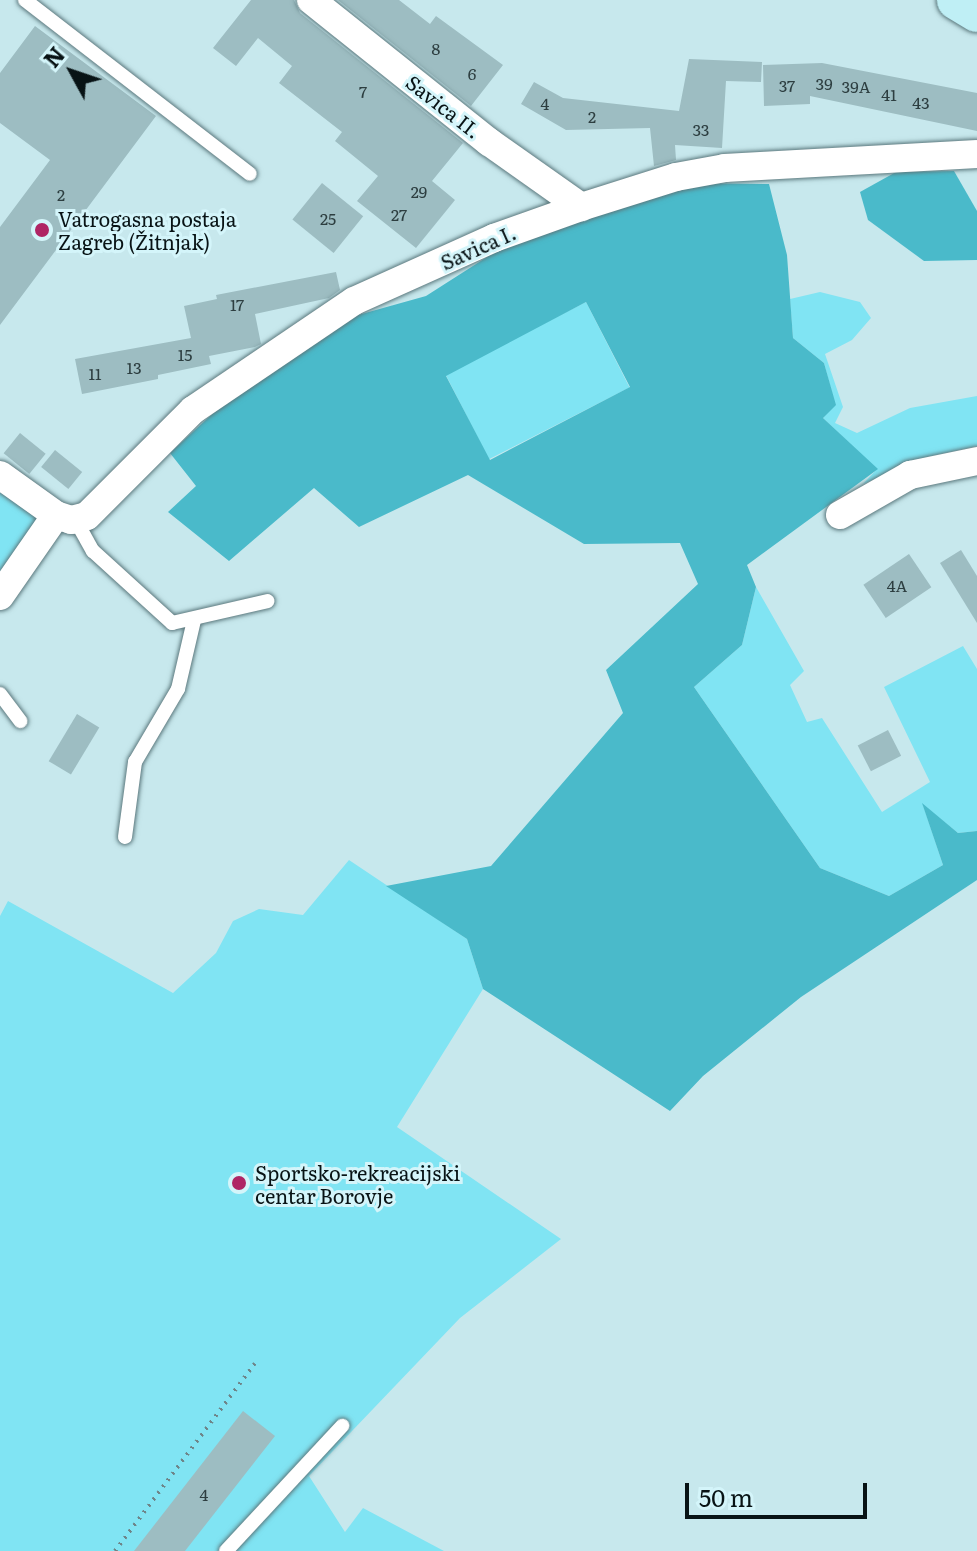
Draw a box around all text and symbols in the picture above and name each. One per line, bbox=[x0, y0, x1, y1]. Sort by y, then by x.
north arrow bbox=[32, 32, 112, 112]
house number: 8 bbox=[432, 38, 440, 58]
text: N bbox=[35, 39, 72, 74]
house number: 6 bbox=[468, 63, 476, 83]
street label: Savica II. bbox=[402, 69, 486, 143]
house number: 39 bbox=[815, 73, 833, 93]
house number: 37 bbox=[779, 75, 795, 95]
house number: 39A bbox=[842, 76, 870, 96]
house number: 7 bbox=[359, 81, 367, 101]
house number: 41 bbox=[881, 84, 897, 104]
house number: 43 bbox=[912, 92, 930, 112]
house number: 4 bbox=[541, 93, 549, 113]
house number: 2 bbox=[588, 106, 596, 126]
house number: 33 bbox=[693, 119, 709, 139]
house number: 29 bbox=[411, 181, 427, 201]
house number: 2 bbox=[57, 184, 65, 204]
house number: 27 bbox=[391, 204, 407, 224]
place label: Vatrogasna postaja Zagreb (Žitnjak) bbox=[58, 206, 236, 253]
house number: 25 bbox=[320, 208, 336, 228]
street label: Savica I. bbox=[437, 220, 519, 274]
marker: Vatrogasna postaja Zagreb (Žitnjak) bbox=[33, 221, 51, 239]
house number: 17 bbox=[230, 294, 244, 314]
house number: 15 bbox=[178, 344, 192, 364]
house number: 13 bbox=[126, 357, 142, 377]
house number: 11 bbox=[88, 363, 102, 383]
house number: 4A bbox=[887, 575, 907, 595]
place label: Sportsko-rekreacijski centar Borovje bbox=[255, 1160, 460, 1207]
marker: Sportsko-rekreacijski centar Borovje bbox=[230, 1174, 248, 1192]
scale bar bbox=[689, 1467, 871, 1517]
text: 50 m bbox=[699, 1479, 753, 1514]
house number: 4 bbox=[200, 1484, 208, 1504]

